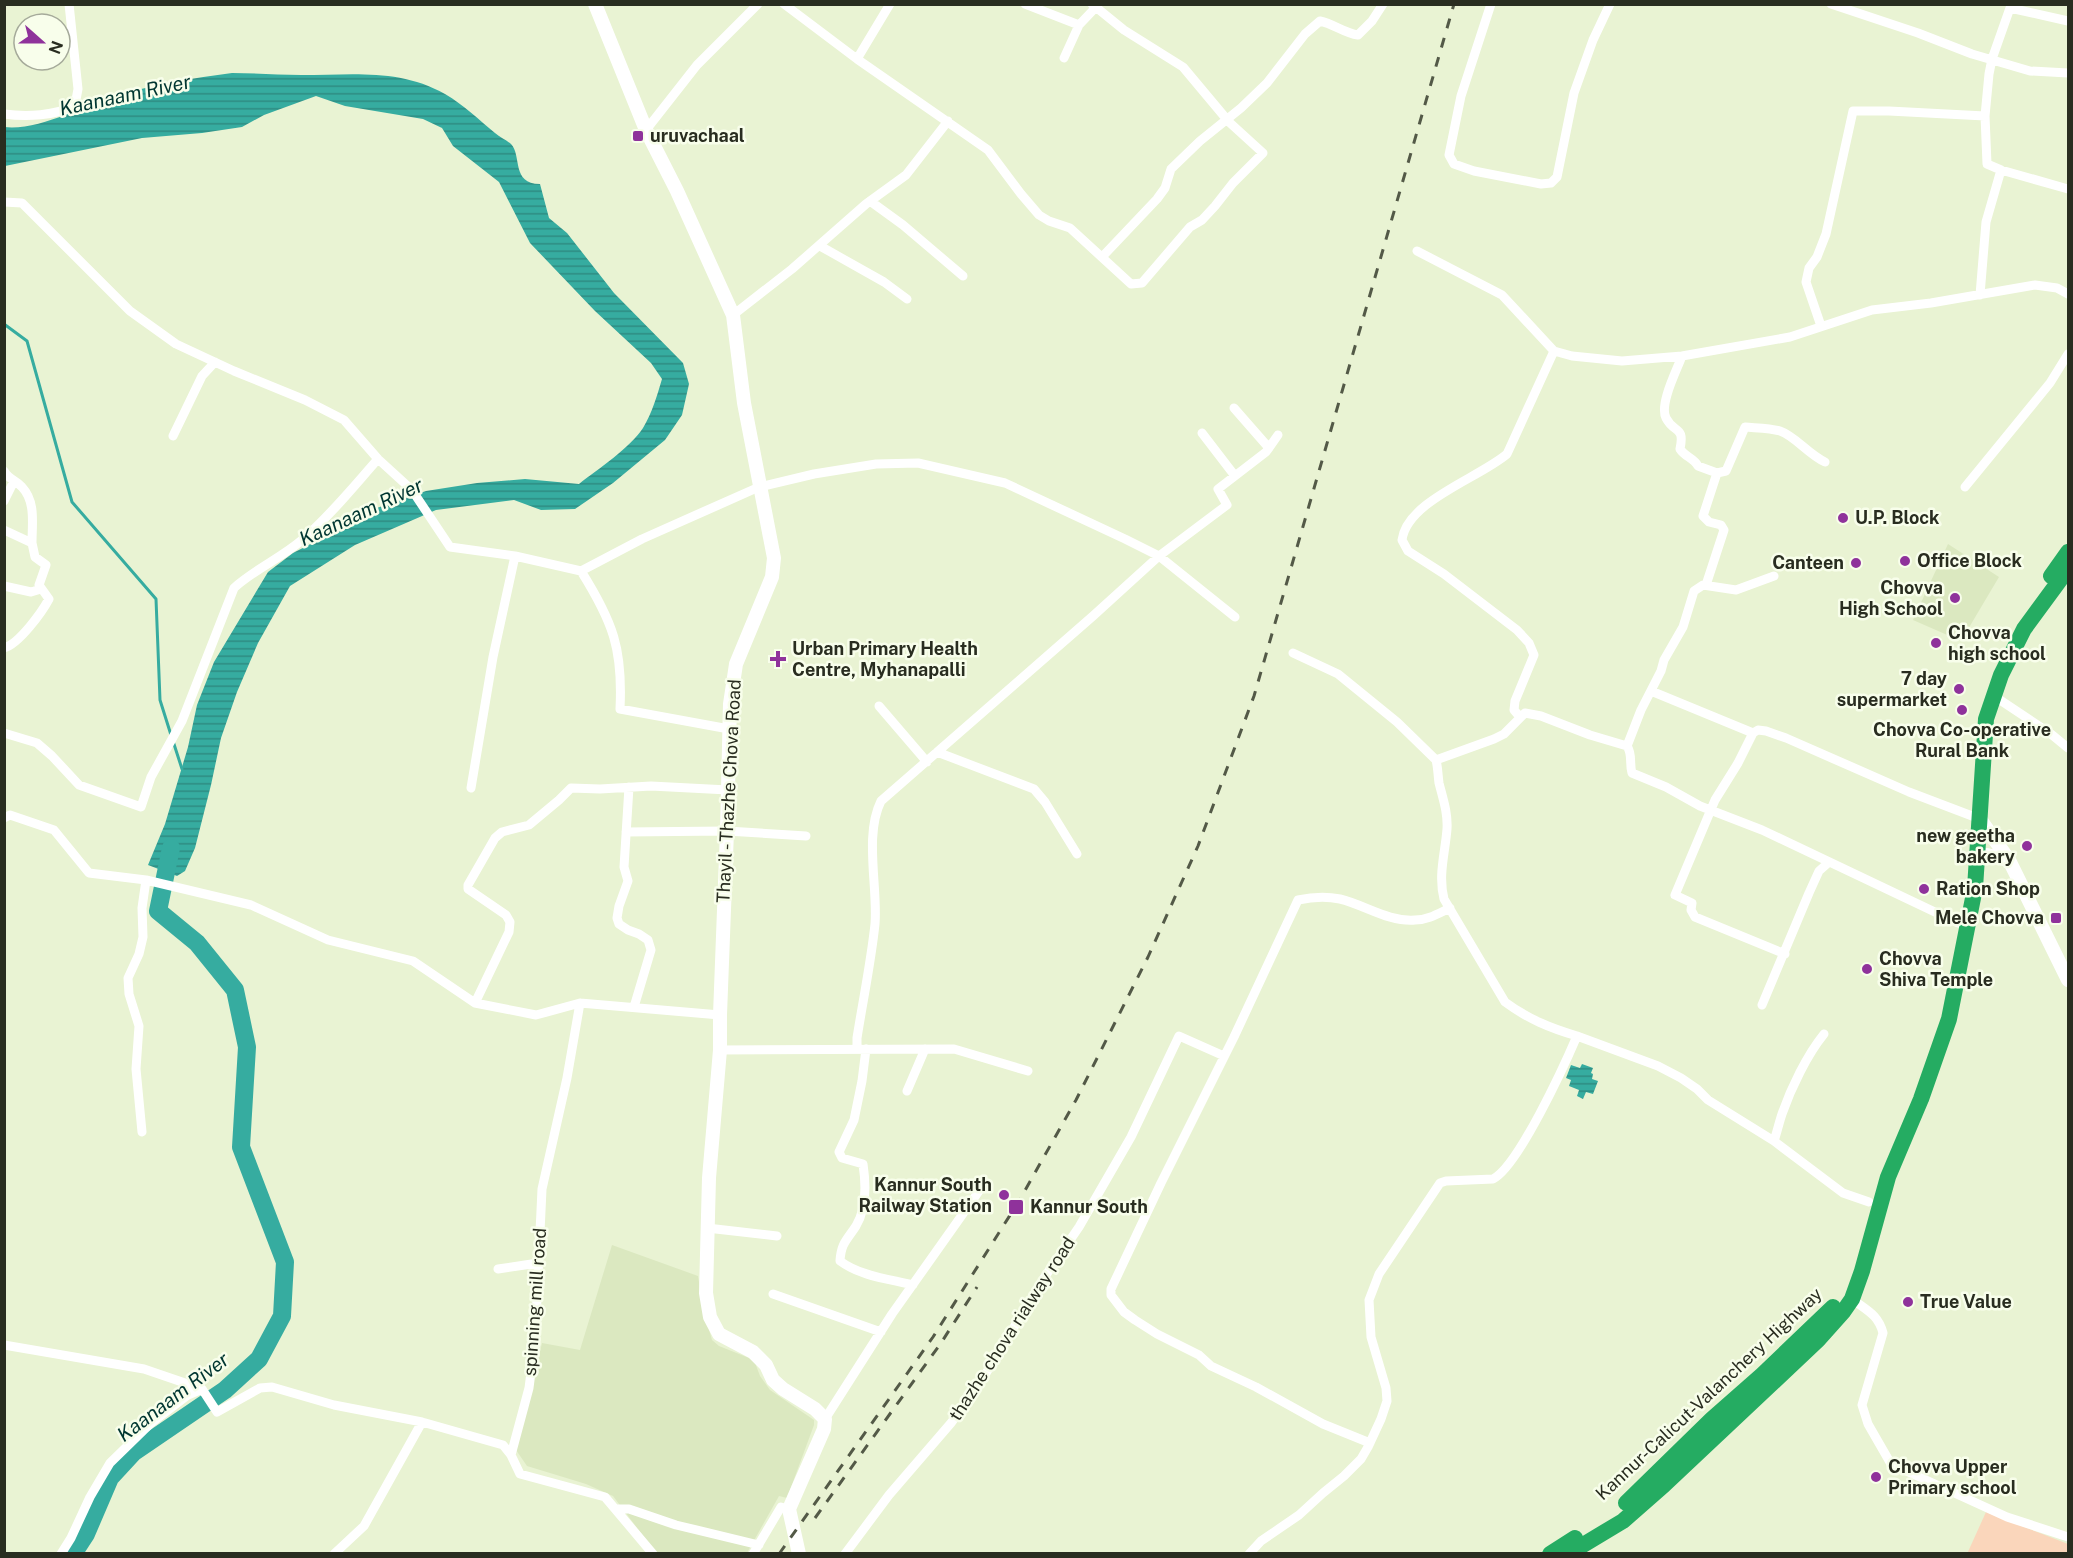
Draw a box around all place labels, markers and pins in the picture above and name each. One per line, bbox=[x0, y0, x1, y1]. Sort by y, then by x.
place label: uruvachaal bbox=[650, 125, 745, 146]
marker: uruvachaal bbox=[631, 129, 645, 143]
place label: U.P. Block bbox=[1855, 507, 1940, 528]
marker: U.P. Block bbox=[1836, 511, 1850, 525]
place label: Office Block bbox=[1917, 550, 2023, 571]
place label: Canteen bbox=[1772, 552, 1844, 573]
marker: Office Block bbox=[1898, 554, 1912, 568]
marker: Canteen bbox=[1849, 556, 1863, 570]
place label: Chovva High School bbox=[1839, 577, 1943, 619]
marker: Chovva High School bbox=[1948, 591, 1962, 605]
place label: Chovva high school bbox=[1948, 622, 2046, 664]
marker: Chovva high school bbox=[1929, 636, 1943, 650]
place label: Urban Primary Health Centre, Myhanapalli bbox=[792, 638, 978, 680]
marker: Urban Primary Health Centre, Myhanapalli bbox=[769, 650, 787, 668]
place label: 7 day supermarket bbox=[1837, 668, 1947, 710]
marker: 7 day supermarket bbox=[1952, 682, 1966, 696]
marker: Chovva Co-operative Rural Bank bbox=[1955, 703, 1969, 717]
place label: Chovva Co-operative Rural Bank bbox=[1873, 719, 2051, 761]
place label: new geetha bakery bbox=[1916, 825, 2015, 867]
marker: new geetha bakery bbox=[2020, 839, 2034, 853]
place label: Ration Shop bbox=[1936, 878, 2040, 899]
marker: Ration Shop bbox=[1917, 882, 1931, 896]
place label: Mele Chovva bbox=[1935, 907, 2044, 928]
marker: Mele Chovva bbox=[2049, 911, 2063, 925]
place label: Chovva Shiva Temple bbox=[1879, 948, 1993, 990]
marker: Chovva Shiva Temple bbox=[1860, 962, 1874, 976]
place label: Kannur South Railway Station bbox=[858, 1174, 992, 1216]
marker: Kannur South Railway Station bbox=[997, 1188, 1011, 1202]
place label: Kannur South bbox=[1030, 1196, 1148, 1217]
marker: Kannur South bbox=[1007, 1198, 1025, 1216]
place label: True Value bbox=[1920, 1291, 2012, 1312]
marker: True Value bbox=[1901, 1295, 1915, 1309]
place label: Chovva Upper Primary school bbox=[1888, 1456, 2017, 1498]
marker: Chovva Upper Primary school bbox=[1869, 1470, 1883, 1484]

